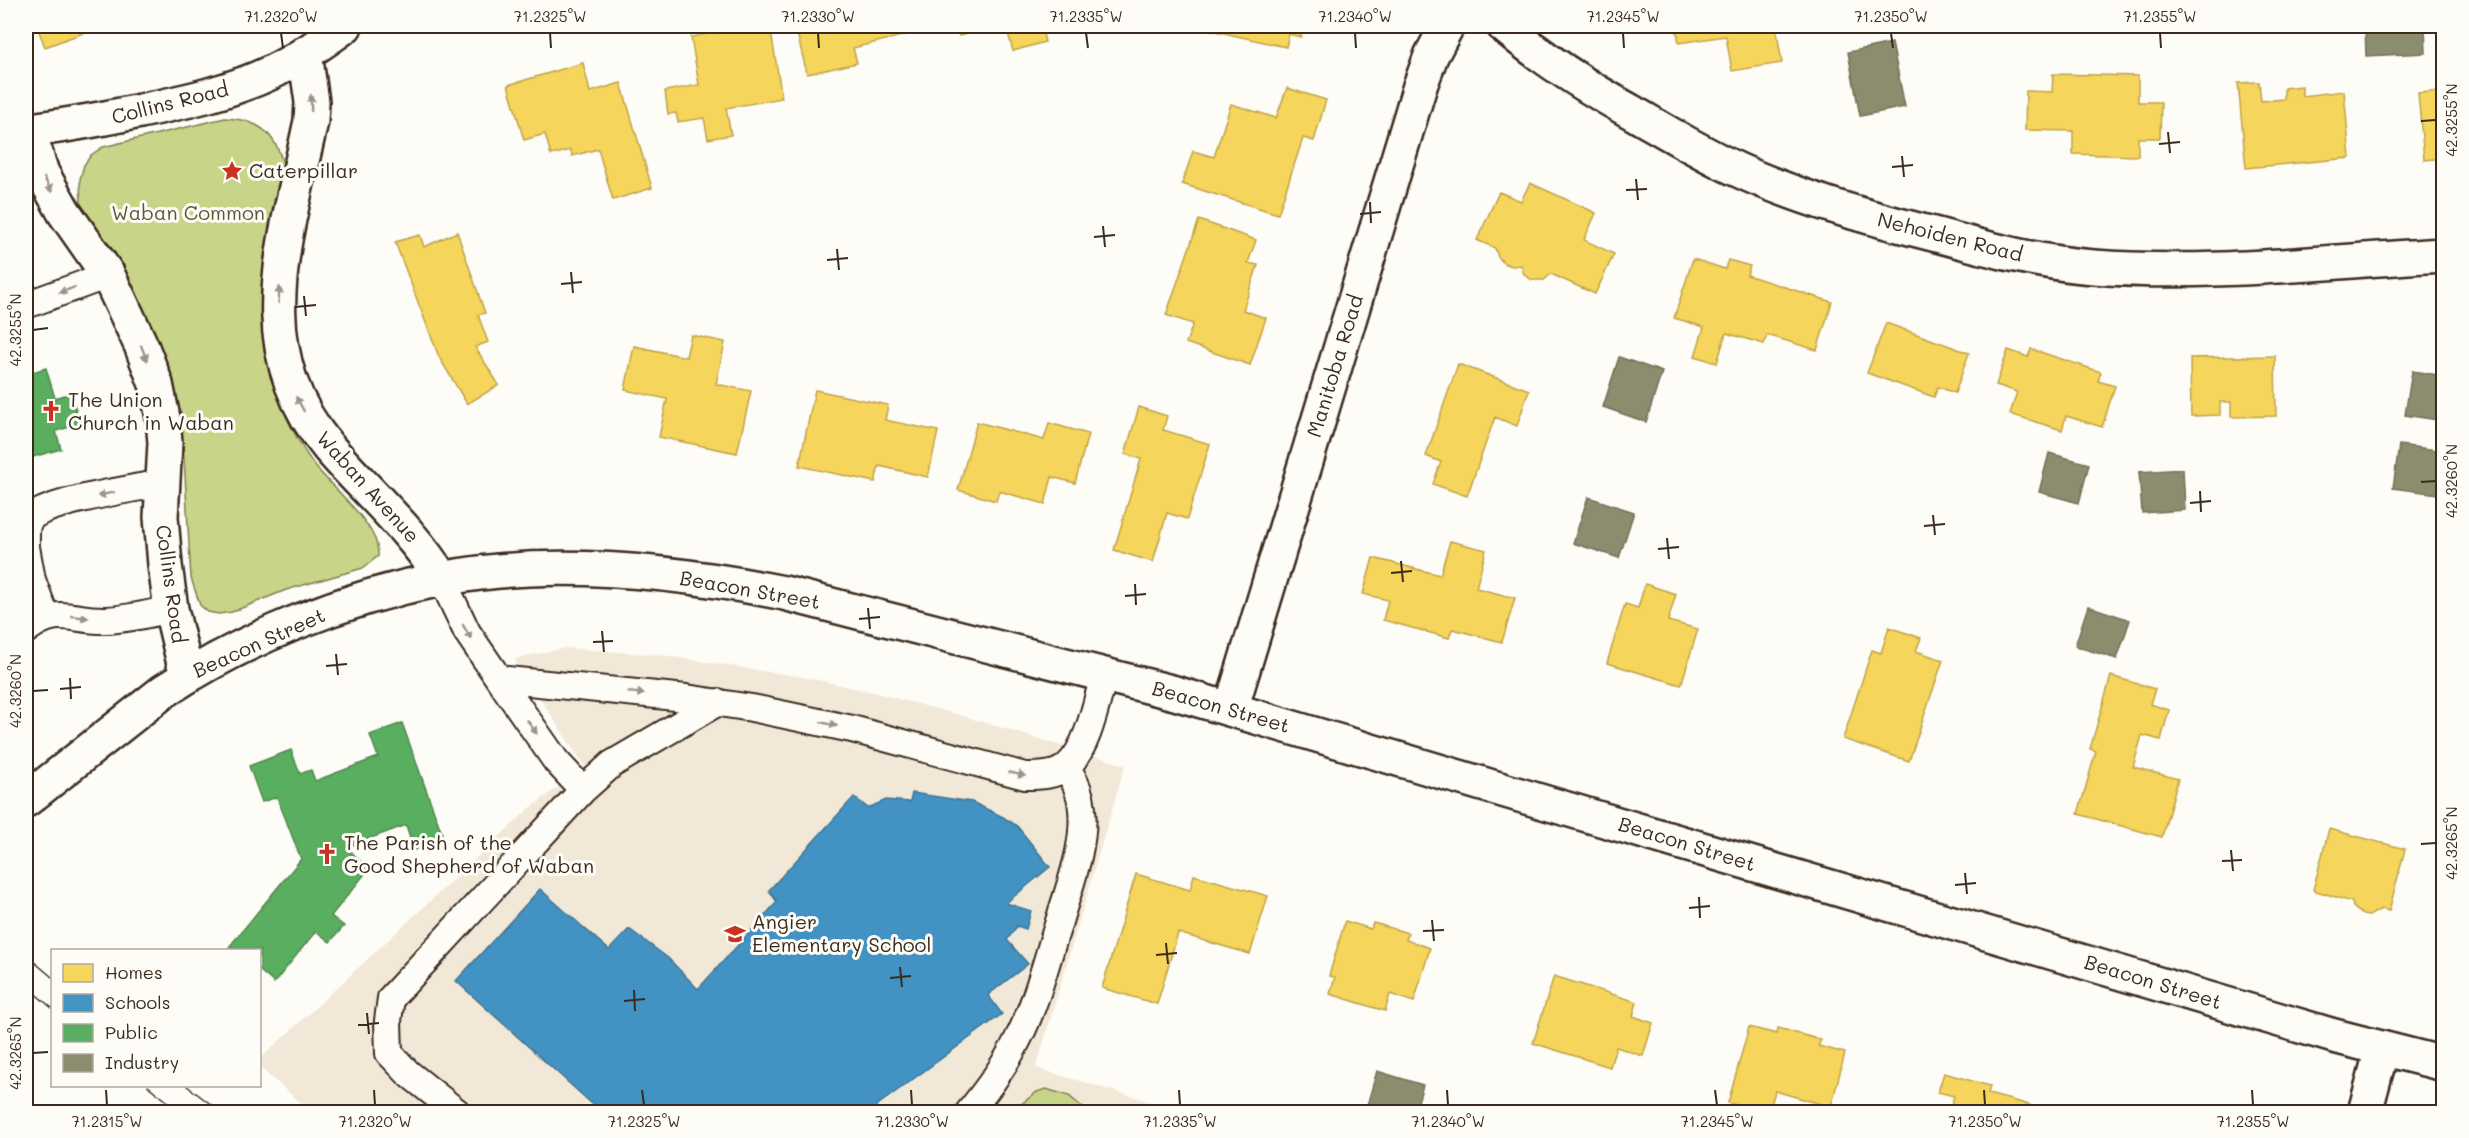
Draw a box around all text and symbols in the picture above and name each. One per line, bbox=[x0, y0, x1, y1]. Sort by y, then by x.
text: 71.2320°W bbox=[244, 6, 318, 26]
text: 71.2325°W bbox=[514, 6, 586, 26]
text: 71.2330°W bbox=[781, 6, 855, 26]
text: 71.2335°W bbox=[1049, 6, 1123, 26]
text: 71.2340°W bbox=[1318, 6, 1392, 26]
text: 71.2345°W bbox=[1586, 6, 1660, 26]
text: 71.2350°W bbox=[1854, 6, 1928, 26]
text: 71.2355°W bbox=[2123, 6, 2197, 26]
street label: Collins Road bbox=[109, 75, 231, 129]
text: 42.3255°N bbox=[2441, 83, 2461, 157]
one-way arrow bbox=[306, 93, 316, 112]
place label: Caterpillar bbox=[249, 157, 358, 183]
place icon: Caterpillar bbox=[220, 159, 244, 183]
one-way arrow bbox=[43, 177, 53, 194]
park label: Waban Common bbox=[111, 199, 265, 225]
street label: Nehoiden Road bbox=[1875, 205, 2026, 267]
one-way arrow bbox=[58, 285, 76, 295]
one-way arrow bbox=[274, 285, 283, 304]
street label: Manitoba Road bbox=[1300, 291, 1368, 440]
text: 42.3255°N bbox=[5, 293, 25, 367]
one-way arrow bbox=[140, 344, 150, 362]
place label: The Union Church in Waban bbox=[68, 386, 234, 435]
one-way arrow bbox=[295, 395, 305, 412]
church icon: The Union Church in Waban bbox=[39, 399, 63, 423]
street label: Waban Avenue bbox=[312, 425, 426, 548]
text: 42.3260°N bbox=[2441, 444, 2461, 518]
one-way arrow bbox=[96, 490, 115, 499]
street label: Collins Road bbox=[151, 523, 193, 645]
street label: Beacon Street bbox=[678, 564, 822, 614]
street label: Beacon Street bbox=[188, 601, 329, 683]
one-way arrow bbox=[70, 613, 89, 622]
one-way arrow bbox=[462, 624, 472, 641]
text: 42.3260°N bbox=[5, 654, 25, 728]
street label: Beacon Street bbox=[1149, 674, 1293, 738]
one-way arrow bbox=[627, 688, 646, 698]
one-way arrow bbox=[526, 719, 537, 735]
one-way arrow bbox=[819, 720, 838, 729]
one-way arrow bbox=[1008, 769, 1026, 779]
text: 42.3265°N bbox=[2441, 806, 2461, 880]
street label: Beacon Street bbox=[1616, 810, 1759, 876]
place label: The Parish of the Good Shepherd of Waban bbox=[344, 829, 594, 878]
church icon: The Parish of the Good Shepherd of Waban bbox=[315, 842, 339, 866]
place label: Angier Elementary School bbox=[752, 908, 931, 957]
school or university icon: Angier Elementary School bbox=[723, 922, 747, 946]
street label: Beacon Street bbox=[2082, 948, 2225, 1014]
legend bbox=[51, 949, 261, 1087]
text: Homes bbox=[105, 960, 163, 984]
text: Schools bbox=[105, 990, 170, 1014]
text: 42.3265°N bbox=[5, 1016, 25, 1090]
text: Public bbox=[105, 1020, 158, 1044]
text: Industry bbox=[105, 1050, 179, 1074]
text: 71.2315°W bbox=[71, 1111, 143, 1131]
text: 71.2320°W bbox=[338, 1111, 412, 1131]
text: 71.2325°W bbox=[608, 1111, 680, 1131]
text: 71.2330°W bbox=[875, 1111, 949, 1131]
text: 71.2335°W bbox=[1143, 1111, 1217, 1131]
text: 71.2340°W bbox=[1411, 1111, 1485, 1131]
text: 71.2345°W bbox=[1680, 1111, 1754, 1131]
text: 71.2350°W bbox=[1948, 1111, 2022, 1131]
text: 71.2355°W bbox=[2216, 1111, 2290, 1131]

